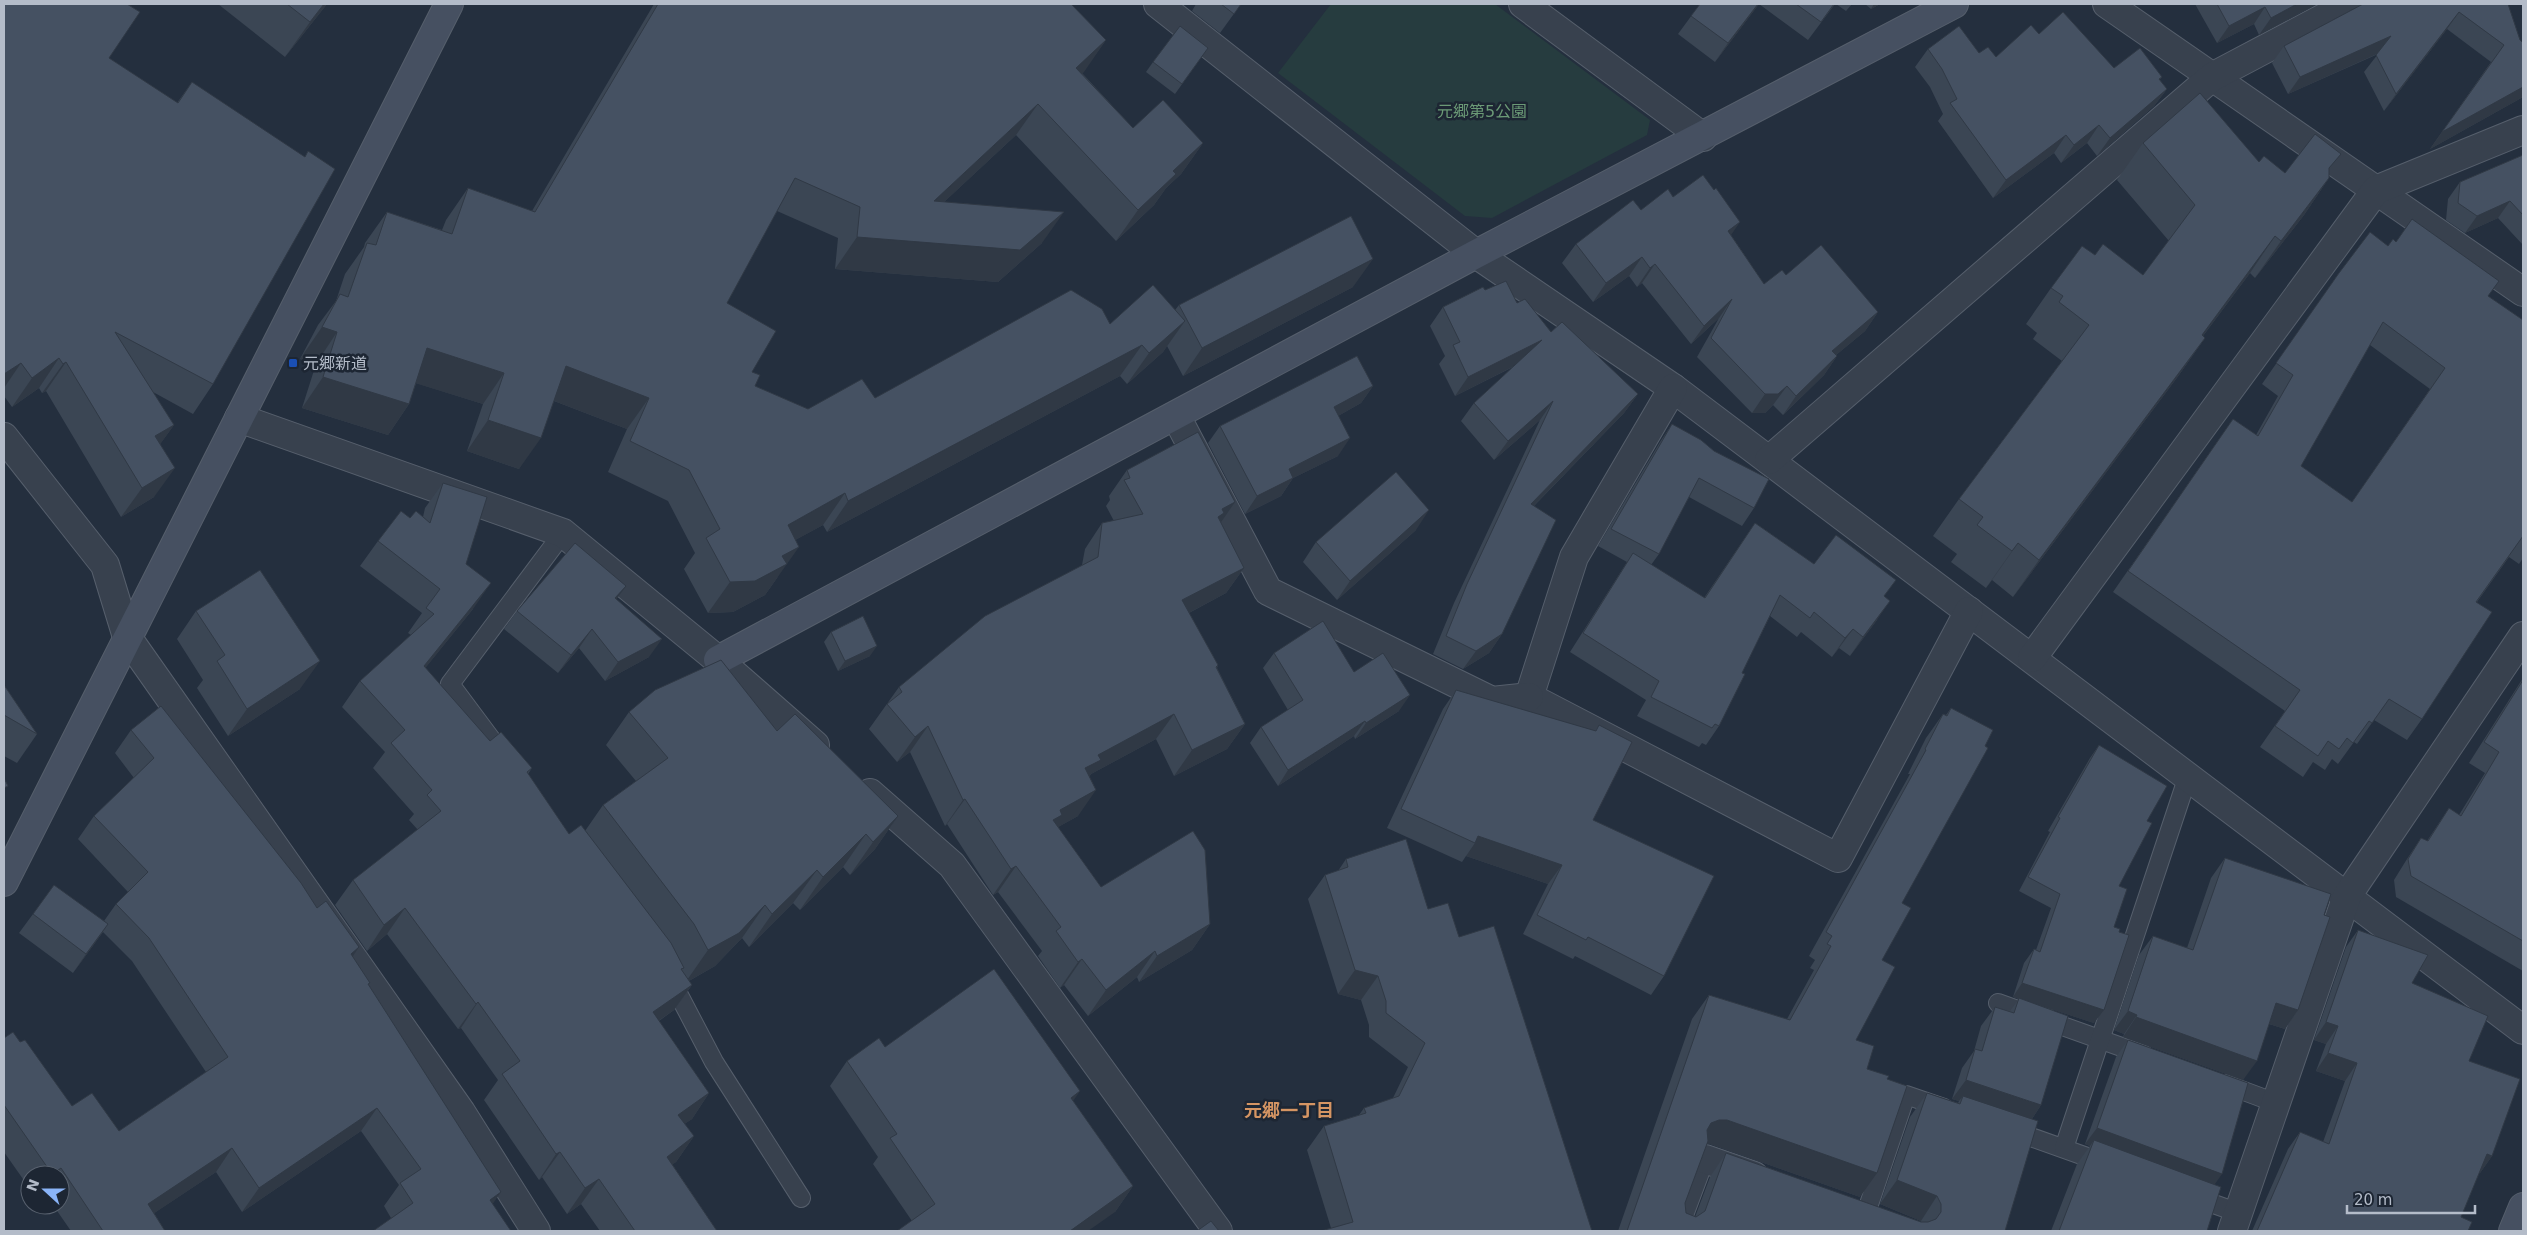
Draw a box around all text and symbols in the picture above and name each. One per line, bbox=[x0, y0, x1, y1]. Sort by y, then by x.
park label: 元郷第5公園 bbox=[1437, 102, 1527, 121]
place label: 元郷新道 bbox=[303, 354, 367, 373]
marker: 元郷新道 bbox=[287, 357, 299, 369]
district label: 元郷一丁目 bbox=[1244, 1100, 1334, 1121]
north arrow bbox=[20, 1165, 70, 1215]
text: N bbox=[23, 1177, 42, 1194]
scale bar bbox=[2347, 1182, 2474, 1214]
text: 20 m bbox=[2354, 1191, 2392, 1209]

